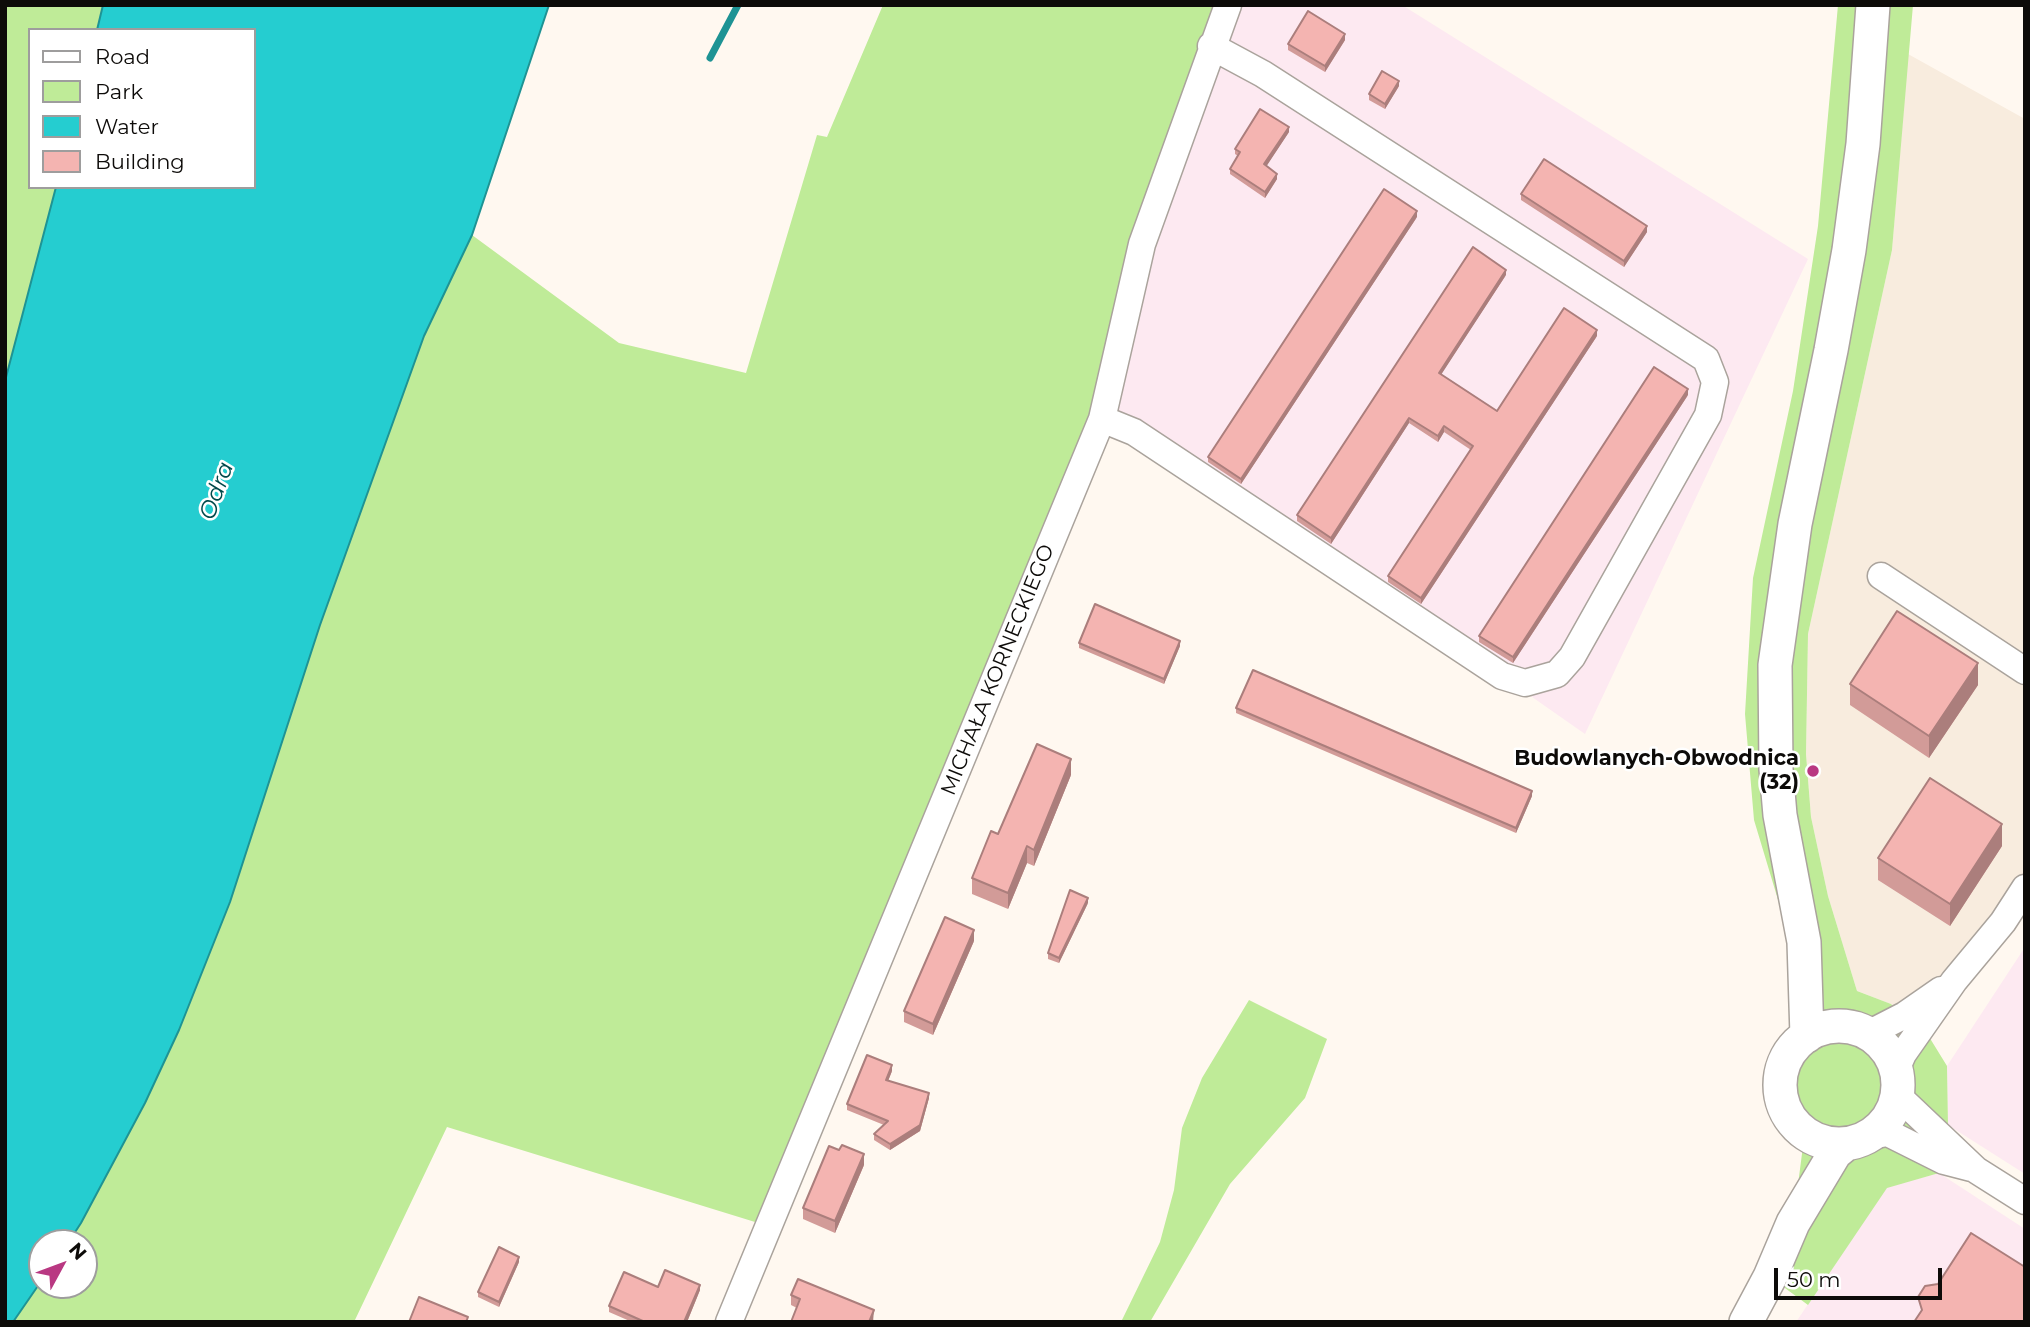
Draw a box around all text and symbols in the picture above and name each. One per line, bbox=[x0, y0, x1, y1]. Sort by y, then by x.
legend bbox=[28, 28, 256, 189]
text: Road bbox=[95, 44, 150, 69]
text: Park bbox=[95, 79, 143, 104]
text: Water bbox=[95, 114, 159, 139]
text: Building bbox=[95, 149, 185, 174]
water label: Odra bbox=[194, 458, 240, 524]
street label: MICHAŁA KORNECKIEGO bbox=[936, 541, 1060, 799]
place label: Budowlanych-Obwodnica (32) bbox=[1514, 746, 1799, 796]
marker: Budowlanych-Obwodnica (32) bbox=[1805, 763, 1821, 779]
north arrow bbox=[28, 1229, 98, 1299]
text: N bbox=[64, 1238, 91, 1265]
scale bar bbox=[1778, 1254, 1946, 1298]
text: 50 m bbox=[1787, 1267, 1841, 1292]

